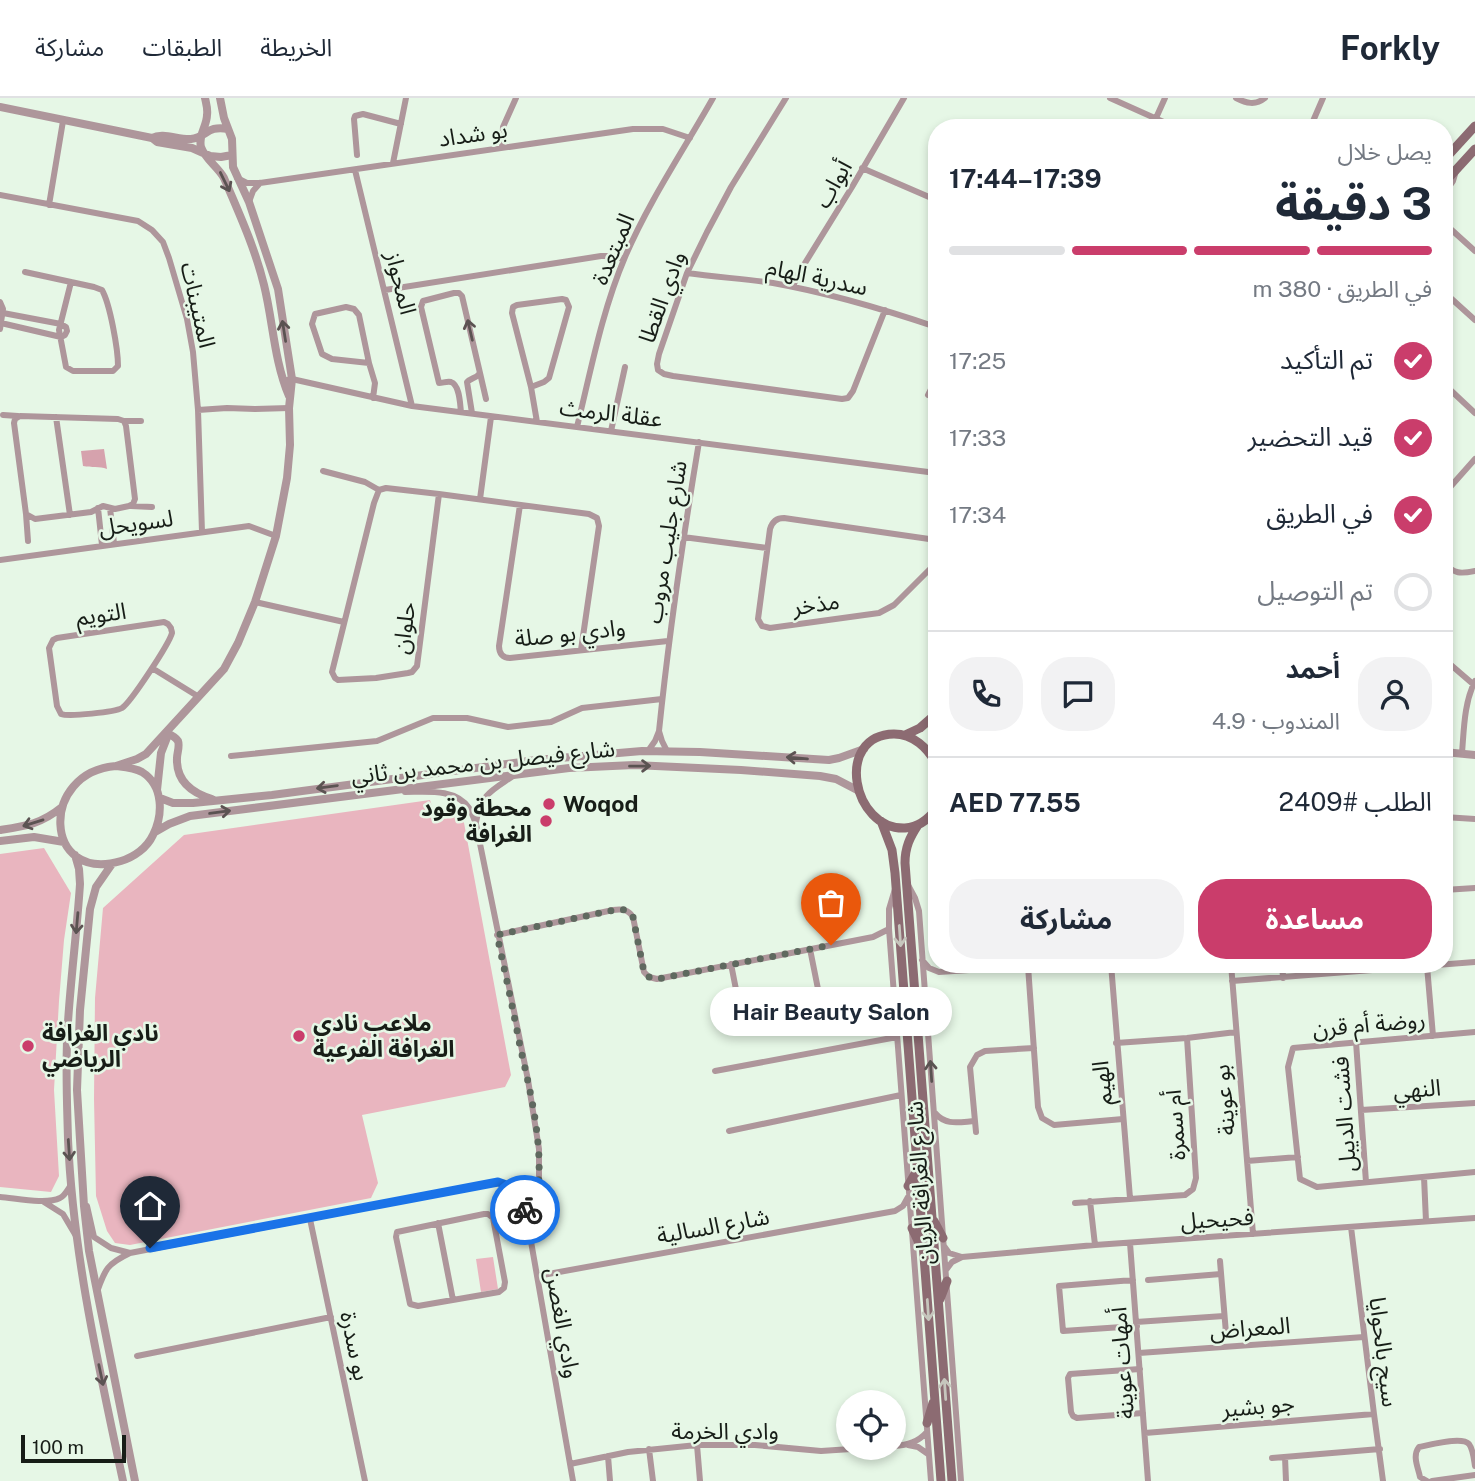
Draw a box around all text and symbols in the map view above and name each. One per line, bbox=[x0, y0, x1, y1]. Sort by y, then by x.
text: Forkly bbox=[1340, 29, 1440, 67]
text: مشاركة bbox=[35, 33, 104, 61]
text: الطبقات bbox=[142, 33, 222, 61]
text: الخريطة bbox=[260, 33, 332, 61]
street label: بو شداد bbox=[437, 115, 509, 153]
text: يصل خلال bbox=[1338, 138, 1432, 165]
street label: أبواب bbox=[808, 155, 858, 213]
text: 17:39–17:44 bbox=[949, 163, 1102, 194]
one-way arrow bbox=[219, 171, 232, 192]
text: 3 دقيقة bbox=[1275, 176, 1432, 230]
street label: المبتعدة bbox=[586, 209, 640, 288]
street label: وادي القطا bbox=[632, 247, 695, 348]
street label: المحواز bbox=[379, 248, 422, 318]
street label: سدرية الهام bbox=[763, 253, 870, 305]
street label: المتيبنات bbox=[176, 259, 221, 350]
text: في الطريق · 380 m bbox=[1253, 275, 1432, 302]
one-way arrow bbox=[463, 319, 476, 342]
one-way arrow bbox=[278, 320, 291, 343]
icon: check bbox=[1394, 342, 1432, 380]
text: تم التأكيد bbox=[1280, 344, 1373, 375]
text: 17:25 bbox=[949, 347, 1006, 374]
street label: عقلة الرمث bbox=[558, 393, 664, 433]
icon: check bbox=[1394, 419, 1432, 457]
text: قيد التحضير bbox=[1248, 421, 1373, 452]
text: 17:33 bbox=[949, 424, 1006, 451]
street label: شارع جليب مروب bbox=[639, 459, 696, 626]
icon: check bbox=[1394, 496, 1432, 534]
text: في الطريق bbox=[1266, 498, 1373, 529]
text: 17:34 bbox=[949, 501, 1006, 528]
street label: لسويحل bbox=[97, 504, 175, 542]
text: تم التوصيل bbox=[1257, 575, 1373, 606]
street label: مذخر bbox=[790, 587, 841, 621]
street label: التويم bbox=[74, 597, 128, 634]
street label: حلوان bbox=[386, 600, 422, 656]
street label: وادي بو صلة bbox=[513, 613, 627, 656]
text: أحمد bbox=[1286, 653, 1340, 684]
button: phone bbox=[949, 657, 1023, 731]
button: chat bbox=[1041, 657, 1115, 731]
button: person bbox=[1358, 657, 1432, 731]
text: المندوب · 4.9 bbox=[1212, 707, 1340, 734]
street label: شارع فيصل بن محمد بن ثاني bbox=[350, 734, 617, 793]
one-way arrow bbox=[786, 752, 809, 765]
one-way arrow bbox=[629, 759, 652, 772]
one-way arrow bbox=[316, 781, 339, 794]
text: الطلب #2409 bbox=[1279, 786, 1432, 817]
text: AED 77.55 bbox=[949, 787, 1081, 818]
place label: Woqod bbox=[563, 790, 638, 817]
place label: محطة وقود الغرافة bbox=[421, 794, 532, 848]
marker: Woqod bbox=[541, 796, 557, 812]
one-way arrow bbox=[208, 806, 230, 819]
marker: محطة وقود الغرافة bbox=[538, 813, 554, 829]
one-way arrow bbox=[22, 818, 44, 831]
pin bbox=[801, 873, 861, 945]
button: مشاركة bbox=[949, 879, 1184, 959]
button: مساعدة bbox=[1198, 879, 1432, 959]
icon: bag bbox=[812, 884, 850, 922]
one-way arrow bbox=[70, 911, 83, 934]
one-way arrow bbox=[894, 925, 907, 947]
callout: Hair Beauty Salon bbox=[710, 987, 952, 1036]
text: Hair Beauty Salon bbox=[732, 998, 930, 1025]
street label: روضة أم قرن bbox=[1311, 1005, 1427, 1047]
place label: ملاعب نادي الغرافة الفرعية bbox=[313, 1009, 455, 1063]
place label: نادي الغرافة الرياضي bbox=[42, 1019, 159, 1077]
marker: ملاعب نادي الغرافة الفرعية bbox=[291, 1028, 307, 1044]
marker: نادي الغرافة الرياضي bbox=[20, 1038, 36, 1054]
street label: فشت الديبل bbox=[1326, 1055, 1361, 1173]
street label: الهيم bbox=[1086, 1059, 1121, 1106]
one-way arrow bbox=[924, 1060, 937, 1083]
street label: بو عوينة bbox=[1207, 1063, 1241, 1137]
street label: النهي bbox=[1392, 1073, 1442, 1108]
street label: أم سمرة bbox=[1159, 1088, 1195, 1161]
street label: شارع الغرافة الريان bbox=[900, 1100, 943, 1266]
one-way arrow bbox=[63, 1138, 76, 1161]
courier bbox=[490, 1175, 560, 1245]
pin bbox=[120, 1176, 180, 1248]
icon: home bbox=[131, 1187, 169, 1225]
icon: bike bbox=[506, 1191, 544, 1229]
street label: شارع السالية bbox=[655, 1202, 772, 1253]
street label: فحيحيل bbox=[1179, 1202, 1255, 1235]
street label: وادي الغصن bbox=[536, 1265, 586, 1381]
street label: سيج بالحوايا bbox=[1360, 1295, 1405, 1409]
one-way arrow bbox=[922, 1298, 935, 1321]
street label: أمهات عوينة bbox=[1104, 1306, 1140, 1420]
street label: بو سدرة bbox=[334, 1309, 376, 1383]
street label: المعراض bbox=[1209, 1311, 1291, 1345]
one-way arrow bbox=[94, 1363, 108, 1386]
one-way arrow bbox=[938, 1378, 951, 1400]
street label: جو بشير bbox=[1219, 1389, 1296, 1423]
map controls bbox=[836, 1390, 906, 1460]
button: locate bbox=[836, 1390, 906, 1460]
street label: وادي الخرمة bbox=[671, 1417, 779, 1448]
scale bar bbox=[21, 1432, 126, 1464]
text: 100 m bbox=[32, 1436, 84, 1458]

